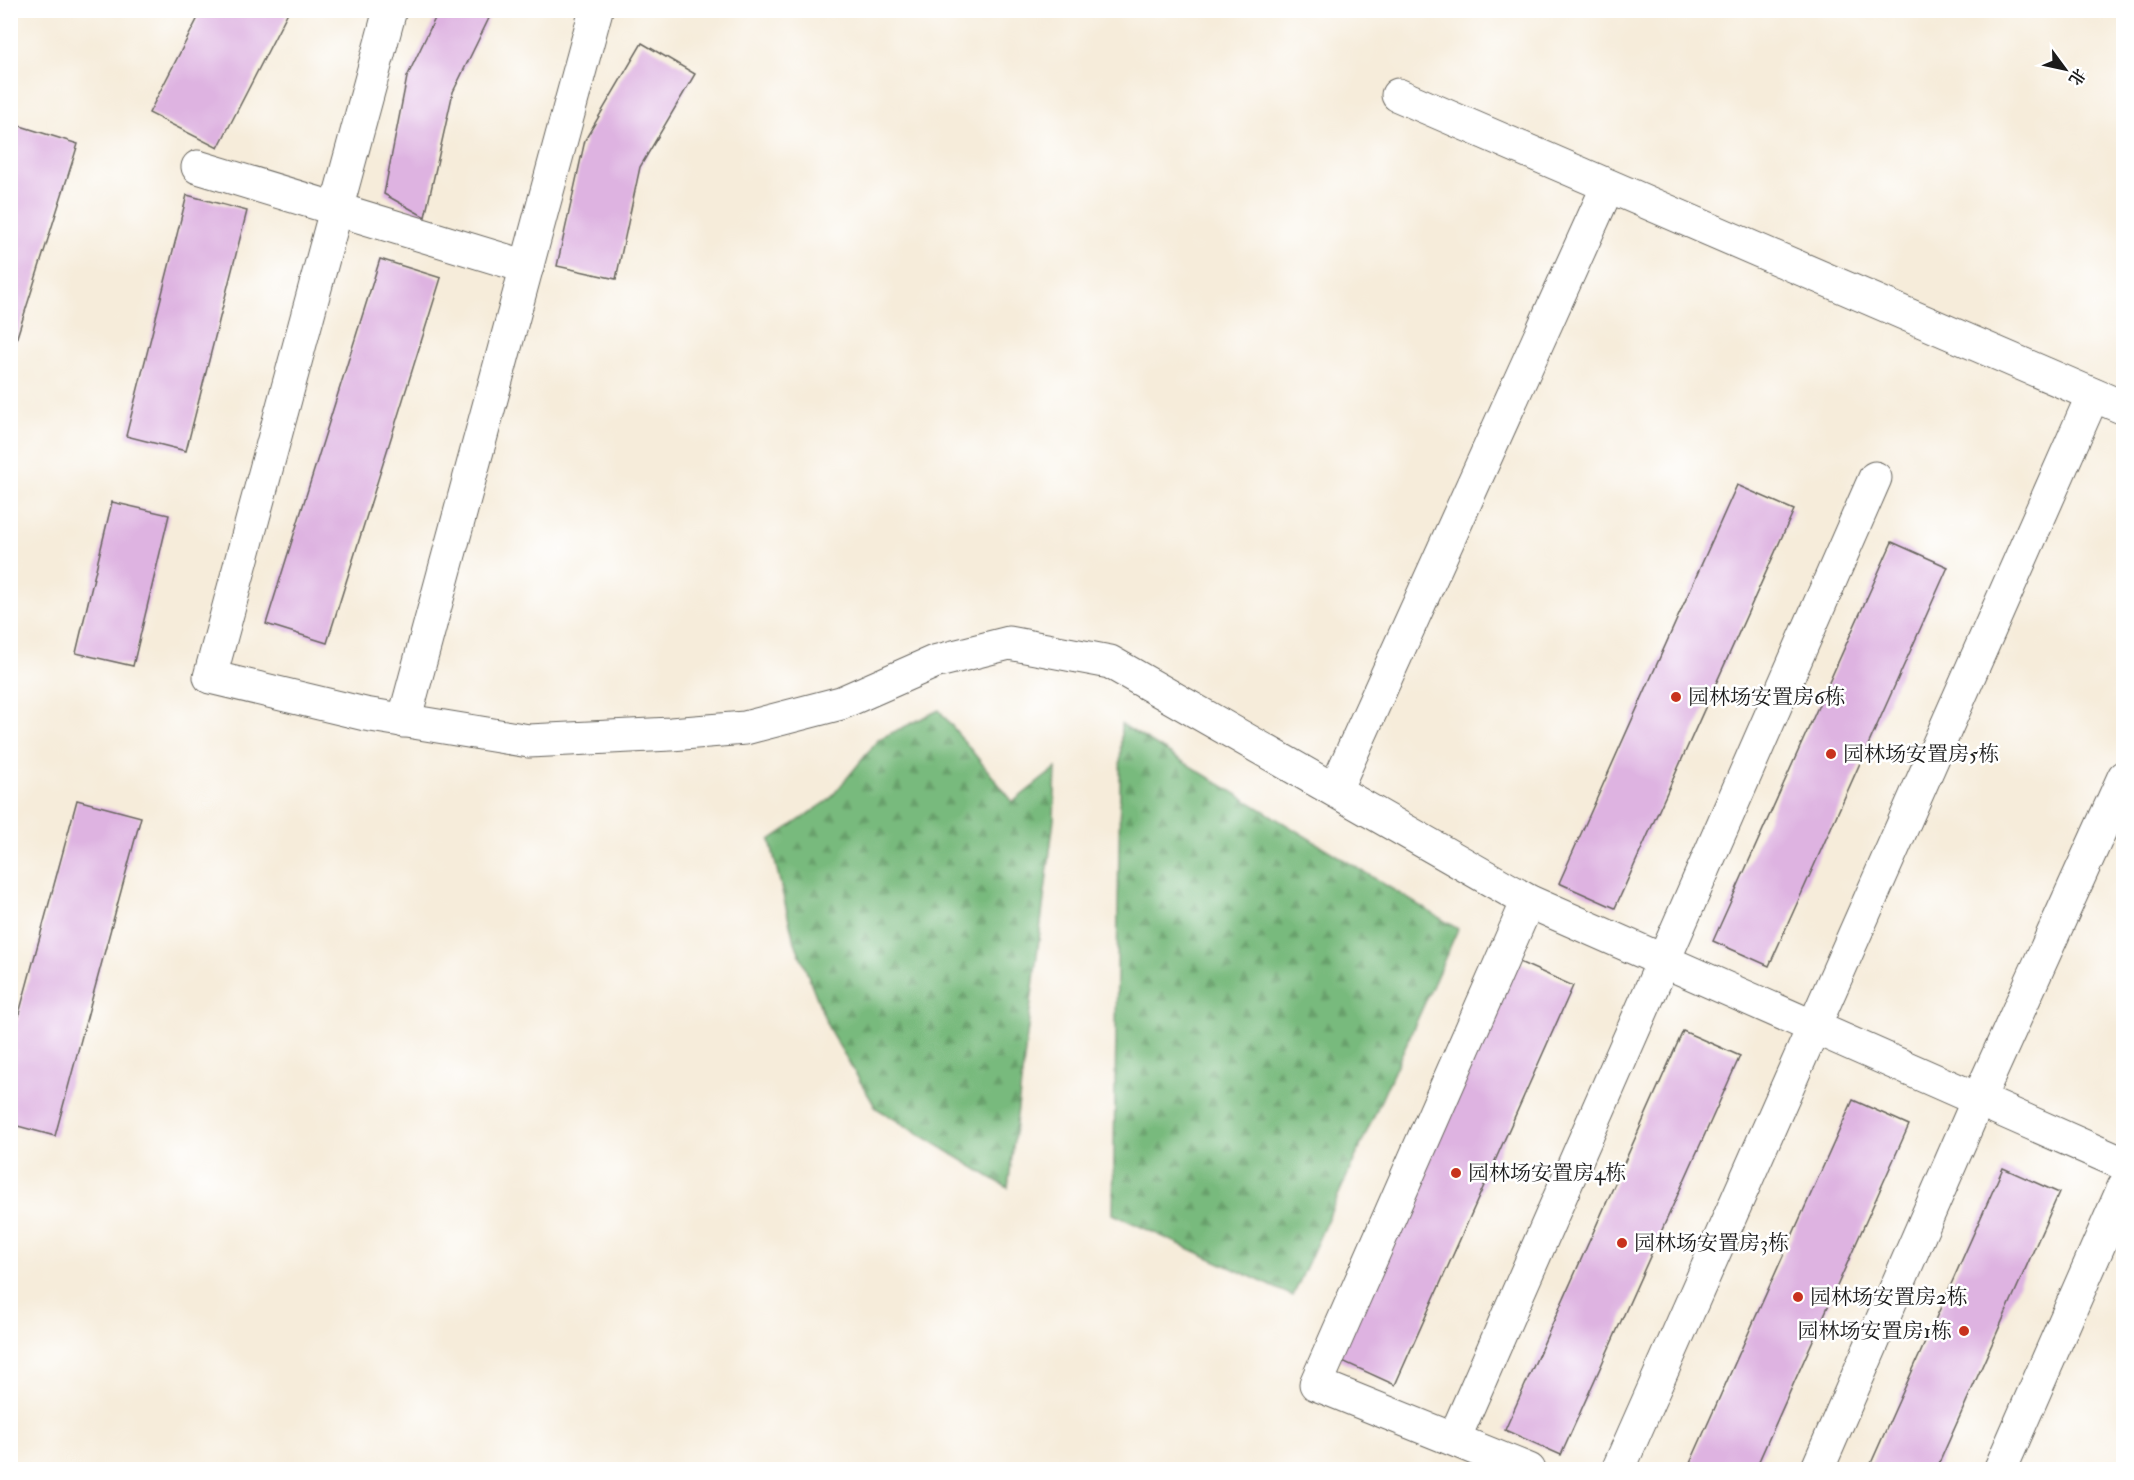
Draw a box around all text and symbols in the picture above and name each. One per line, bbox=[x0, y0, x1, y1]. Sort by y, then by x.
north arrow bbox=[2035, 39, 2095, 99]
text: 北 bbox=[2064, 64, 2089, 89]
place label: 园林场安置房6栋 bbox=[1688, 684, 1846, 711]
marker: 园林场安置房6栋 bbox=[1669, 690, 1683, 704]
place label: 园林场安置房5栋 bbox=[1843, 741, 1999, 768]
marker: 园林场安置房5栋 bbox=[1824, 747, 1838, 761]
place label: 园林场安置房4栋 bbox=[1468, 1160, 1626, 1187]
marker: 园林场安置房4栋 bbox=[1449, 1166, 1463, 1180]
place label: 园林场安置房3栋 bbox=[1634, 1230, 1789, 1257]
marker: 园林场安置房3栋 bbox=[1615, 1236, 1629, 1250]
place label: 园林场安置房2栋 bbox=[1810, 1284, 1968, 1311]
marker: 园林场安置房2栋 bbox=[1791, 1290, 1805, 1304]
place label: 园林场安置房1栋 bbox=[1798, 1318, 1952, 1345]
marker: 园林场安置房1栋 bbox=[1957, 1324, 1971, 1338]

